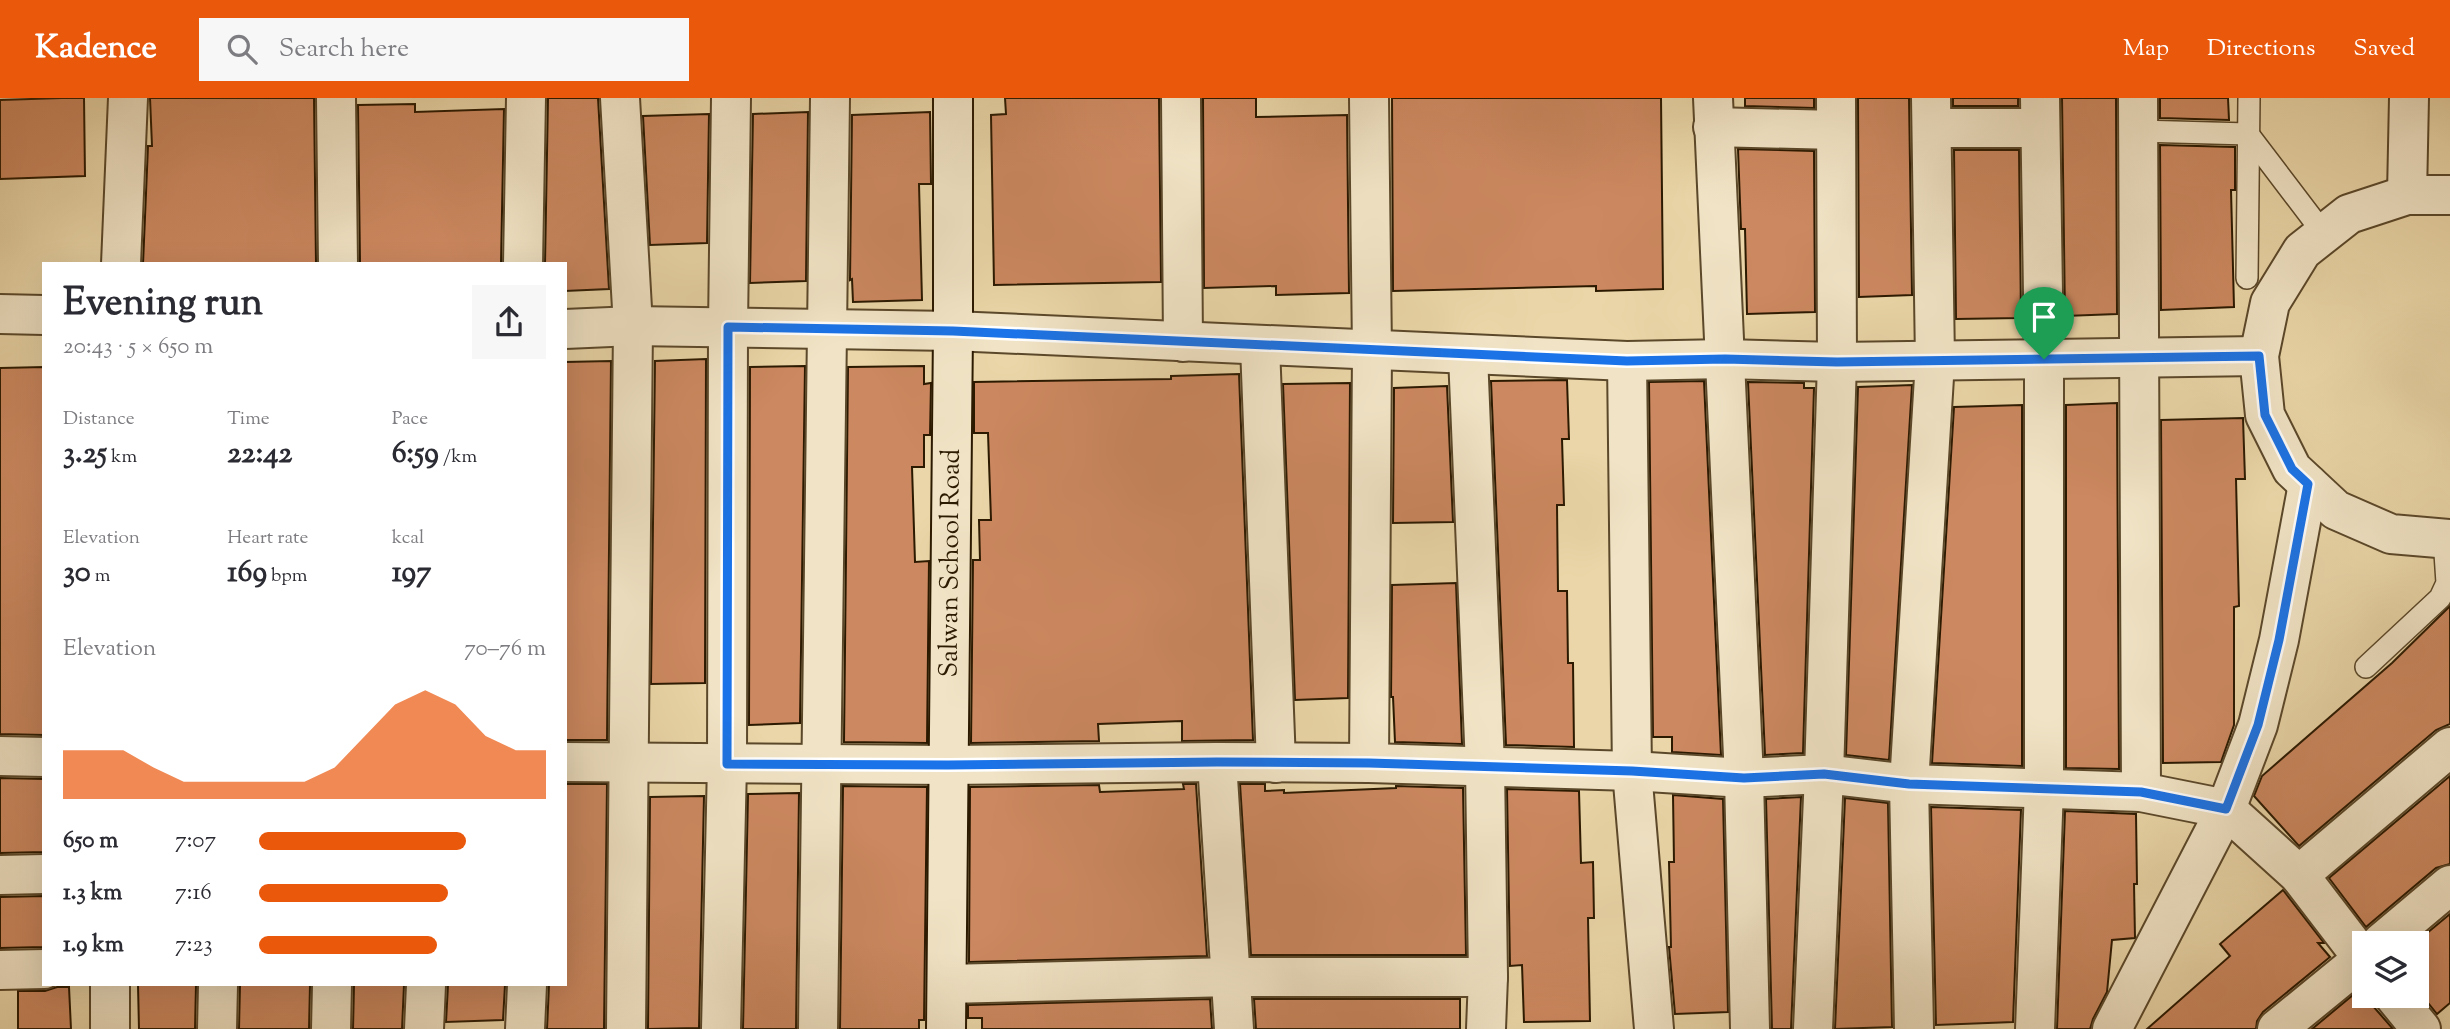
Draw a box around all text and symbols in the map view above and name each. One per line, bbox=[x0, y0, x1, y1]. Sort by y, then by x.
search box bbox=[199, 18, 689, 81]
text: Kadence bbox=[35, 25, 157, 73]
icon: search bbox=[223, 30, 261, 68]
text: Search here bbox=[279, 31, 409, 68]
text: Map bbox=[2123, 32, 2169, 66]
text: Directions bbox=[2207, 32, 2315, 66]
text: Saved bbox=[2353, 32, 2415, 66]
text: Evening run bbox=[63, 278, 263, 332]
button: share bbox=[472, 285, 546, 359]
pin bbox=[2014, 287, 2074, 359]
icon: arrive bbox=[2025, 298, 2063, 336]
text: 20:43 · 5 × 650 m bbox=[63, 331, 213, 364]
text: Distance bbox=[63, 406, 135, 433]
text: Time bbox=[227, 406, 270, 433]
text: Pace bbox=[392, 406, 428, 433]
text: 3.25 bbox=[63, 433, 107, 476]
text: 22:42 bbox=[227, 433, 292, 476]
text: 6:59 bbox=[392, 433, 439, 476]
text: km bbox=[107, 444, 137, 471]
text: /km bbox=[439, 444, 477, 471]
street label: Salwan School Road bbox=[931, 448, 970, 678]
text: Elevation bbox=[63, 525, 140, 552]
text: Heart rate bbox=[227, 525, 308, 552]
text: kcal bbox=[392, 525, 424, 552]
text: 30 bbox=[63, 552, 91, 595]
text: 169 bbox=[227, 552, 267, 595]
text: 197 bbox=[392, 552, 431, 595]
text: m bbox=[91, 563, 111, 590]
text: bpm bbox=[267, 563, 308, 590]
text: Elevation bbox=[63, 633, 156, 666]
text: 70–76 m bbox=[464, 633, 546, 666]
text: 650 m bbox=[63, 825, 118, 858]
text: 7:07 bbox=[175, 825, 216, 858]
text: 1.3 km bbox=[63, 877, 122, 910]
text: 7:16 bbox=[175, 877, 212, 910]
text: 1.9 km bbox=[63, 929, 124, 962]
text: 7:23 bbox=[175, 929, 213, 962]
map controls bbox=[2352, 931, 2429, 1008]
button: layers bbox=[2352, 931, 2429, 1008]

